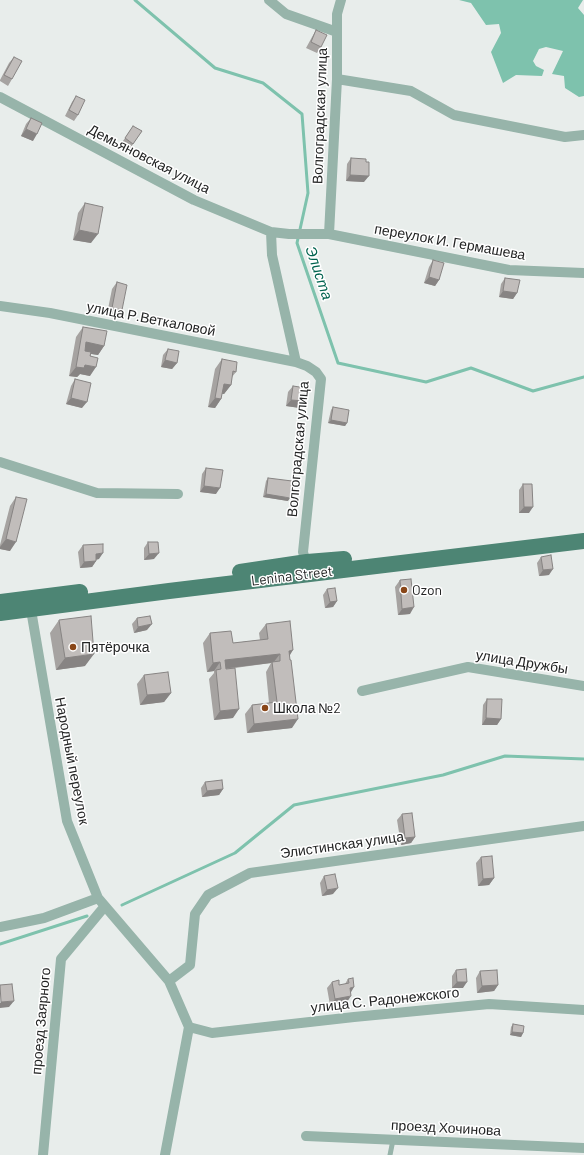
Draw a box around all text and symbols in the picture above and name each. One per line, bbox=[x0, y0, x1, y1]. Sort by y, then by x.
street label: Волгоградская улица bbox=[309, 47, 331, 185]
street label: Демьяновская улица bbox=[85, 121, 213, 197]
street label: переулок И. Гермашева bbox=[373, 220, 527, 264]
water label: Элиста bbox=[301, 244, 337, 302]
street label: улица Р.Веткаловой bbox=[85, 298, 217, 340]
street label: Волгоградская улица bbox=[284, 380, 312, 518]
street label: Lenina Street bbox=[250, 563, 334, 589]
place label: Ozon bbox=[412, 582, 442, 598]
marker: Ozon bbox=[399, 585, 409, 595]
place label: Пятёрочка bbox=[81, 639, 150, 655]
marker: Пятёрочка bbox=[68, 642, 78, 652]
street label: улица Дружбы bbox=[475, 646, 569, 678]
street label: Народный переулок bbox=[51, 696, 93, 826]
place label: Школа №2 bbox=[273, 700, 341, 716]
marker: Школа №2 bbox=[260, 703, 270, 713]
street label: Элистинская улица bbox=[279, 828, 405, 862]
street label: проезд Заярного bbox=[28, 967, 54, 1075]
street label: улица С. Радонежского bbox=[310, 984, 460, 1016]
street label: проезд Хочинова bbox=[391, 1117, 501, 1139]

